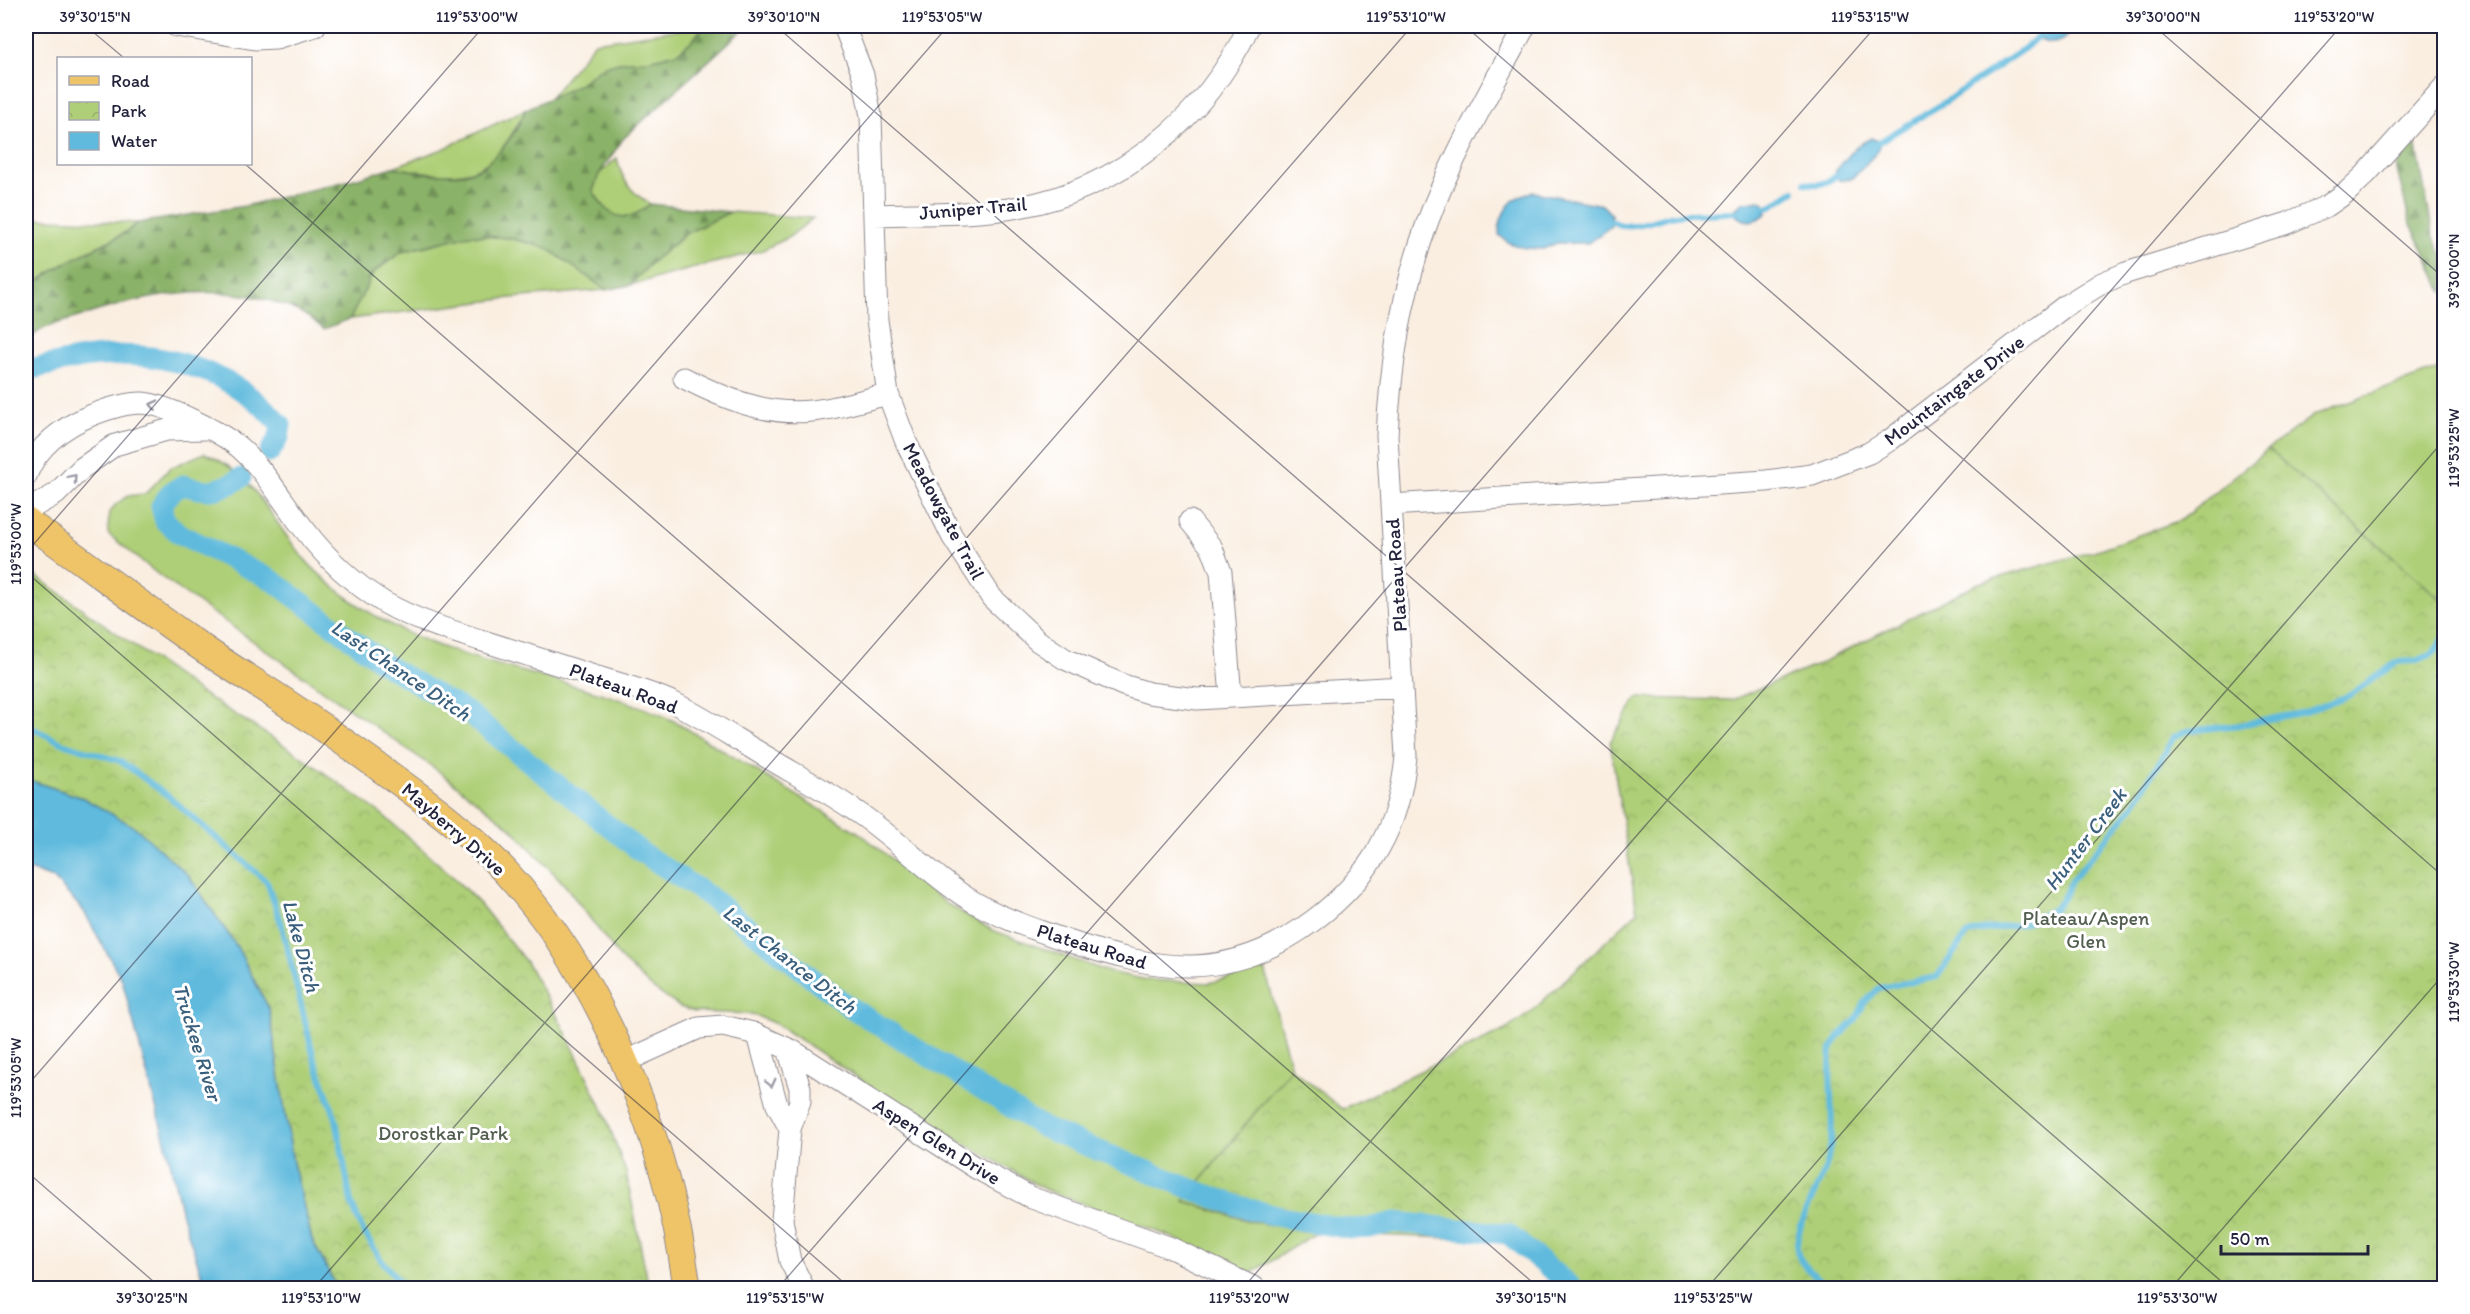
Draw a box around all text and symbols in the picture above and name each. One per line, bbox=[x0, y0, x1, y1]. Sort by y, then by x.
text: 39°30'15"N bbox=[59, 8, 131, 26]
text: 119°53'00"W bbox=[436, 8, 518, 26]
text: 39°30'10"N bbox=[748, 8, 820, 26]
text: 119°53'05"W bbox=[902, 8, 982, 26]
text: 119°53'10"W bbox=[1366, 8, 1446, 26]
text: 119°53'15"W bbox=[1831, 8, 1909, 26]
text: 39°30'00"N bbox=[2126, 8, 2200, 26]
text: 119°53'20"W bbox=[2294, 8, 2374, 26]
legend bbox=[57, 57, 252, 165]
text: Road bbox=[111, 70, 150, 92]
text: Park bbox=[111, 100, 146, 122]
text: Water bbox=[111, 130, 157, 152]
street label: Juniper Trail bbox=[918, 191, 1028, 225]
text: 39°30'00"N bbox=[2445, 234, 2463, 308]
street label: Mountaingate Drive bbox=[1879, 329, 2029, 451]
one-way arrow bbox=[149, 400, 159, 413]
text: 119°53'25"W bbox=[2445, 408, 2463, 488]
street label: Meadowgate Trail bbox=[898, 438, 990, 584]
one-way arrow bbox=[66, 474, 77, 485]
text: 119°53'00"W bbox=[7, 503, 25, 585]
street label: Plateau Road bbox=[1380, 517, 1412, 633]
water label: Last Chance Ditch bbox=[327, 614, 476, 726]
street label: Plateau Road bbox=[566, 657, 682, 719]
street label: Mayberry Drive bbox=[397, 777, 511, 881]
water label: Hunter Creek bbox=[2038, 782, 2132, 895]
water label: Lake Ditch bbox=[278, 897, 327, 996]
water label: Last Chance Ditch bbox=[718, 899, 862, 1019]
park label: Plateau/Aspen Glen bbox=[2023, 906, 2149, 953]
street label: Plateau Road bbox=[1034, 918, 1150, 974]
text: 119°53'30"W bbox=[2445, 941, 2463, 1022]
water label: Truckee River bbox=[168, 980, 228, 1106]
text: 119°53'05"W bbox=[7, 1038, 25, 1118]
one-way arrow bbox=[763, 1078, 776, 1088]
street label: Aspen Glen Drive bbox=[869, 1092, 1005, 1190]
park label: Dorostkar Park bbox=[378, 1121, 509, 1145]
scale bar bbox=[2221, 1218, 2368, 1256]
text: 50 m bbox=[2230, 1228, 2270, 1250]
text: 39°30'25"N bbox=[116, 1289, 188, 1307]
text: 119°53'10"W bbox=[281, 1289, 361, 1307]
text: 119°53'15"W bbox=[746, 1289, 824, 1307]
text: 119°53'20"W bbox=[1209, 1289, 1289, 1307]
text: 39°30'15"N bbox=[1495, 1289, 1567, 1307]
text: 119°53'25"W bbox=[1673, 1289, 1753, 1307]
text: 119°53'30"W bbox=[2137, 1289, 2218, 1307]

